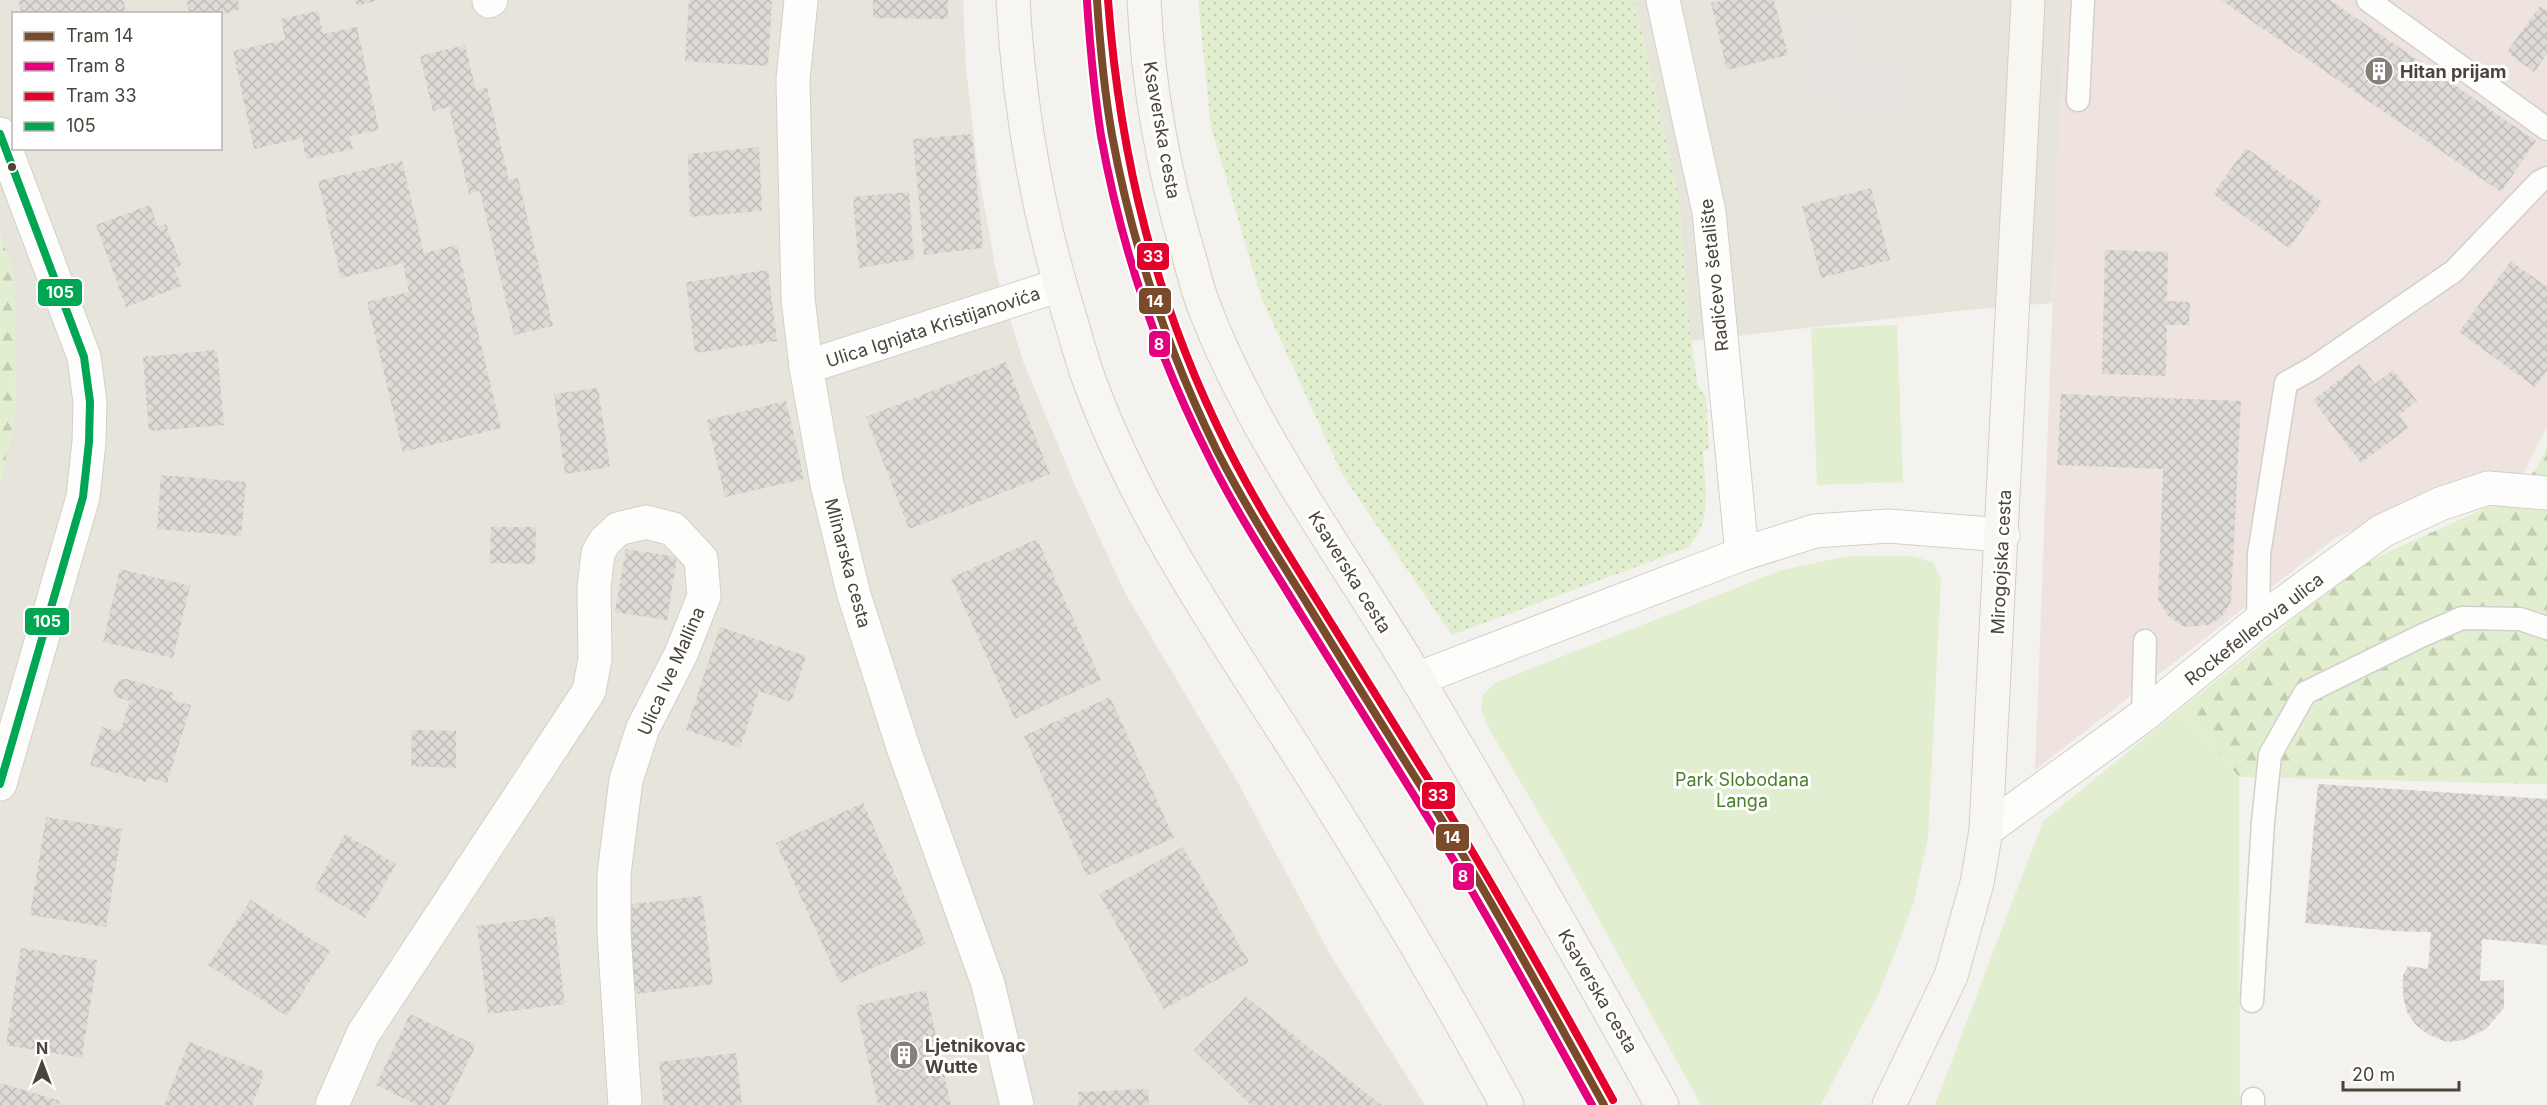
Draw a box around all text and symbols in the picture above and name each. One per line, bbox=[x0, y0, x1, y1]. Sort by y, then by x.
legend bbox=[12, 12, 222, 150]
text: Tram 14 bbox=[66, 25, 133, 46]
text: Tram 8 bbox=[66, 55, 125, 76]
building icon: Hitan prijam bbox=[2363, 55, 2395, 87]
street label: Ksaverska cesta bbox=[1140, 60, 1184, 200]
place label: Hitan prijam bbox=[2400, 61, 2506, 82]
text: Tram 33 bbox=[66, 85, 137, 106]
text: 105 bbox=[66, 115, 96, 136]
unlabelled marker bbox=[6, 161, 18, 173]
street label: Radićevo šetalište bbox=[1696, 198, 1732, 352]
line badge: 33 bbox=[1136, 242, 1170, 271]
text: 33 bbox=[1143, 246, 1163, 266]
line badge: 105 bbox=[37, 278, 83, 307]
text: 105 bbox=[46, 282, 74, 302]
street label: Ulica Ignjata Kristijanovića bbox=[823, 282, 1043, 372]
line badge: 14 bbox=[1138, 287, 1172, 315]
text: 14 bbox=[1146, 291, 1164, 311]
line badge: 8 bbox=[1148, 330, 1171, 358]
text: 8 bbox=[1154, 334, 1164, 354]
street label: Mirogojska cesta bbox=[1987, 489, 2015, 635]
street label: Mlinarska cesta bbox=[821, 496, 875, 630]
street label: Ksaverska cesta bbox=[1304, 507, 1396, 637]
street label: Rockefellerova ulica bbox=[2180, 568, 2328, 690]
street label: Ulica Ive Mallina bbox=[633, 604, 709, 738]
line badge: 105 bbox=[24, 607, 70, 636]
text: 105 bbox=[33, 611, 61, 631]
park label: Park Slobodana Langa bbox=[1675, 769, 1809, 811]
line badge: 33 bbox=[1421, 781, 1456, 810]
text: 33 bbox=[1428, 785, 1448, 805]
line badge: 14 bbox=[1435, 823, 1470, 852]
text: 14 bbox=[1443, 827, 1461, 847]
line badge: 8 bbox=[1452, 862, 1475, 891]
text: 8 bbox=[1458, 866, 1468, 886]
street label: Ksaverska cesta bbox=[1554, 925, 1642, 1057]
north arrow bbox=[12, 1033, 72, 1093]
place label: Ljetnikovac Wutte bbox=[925, 1035, 1026, 1077]
text: N bbox=[36, 1038, 48, 1058]
building icon: Ljetnikovac Wutte bbox=[888, 1039, 920, 1071]
scale bar bbox=[2343, 1054, 2458, 1092]
text: 20 m bbox=[2352, 1064, 2395, 1085]

